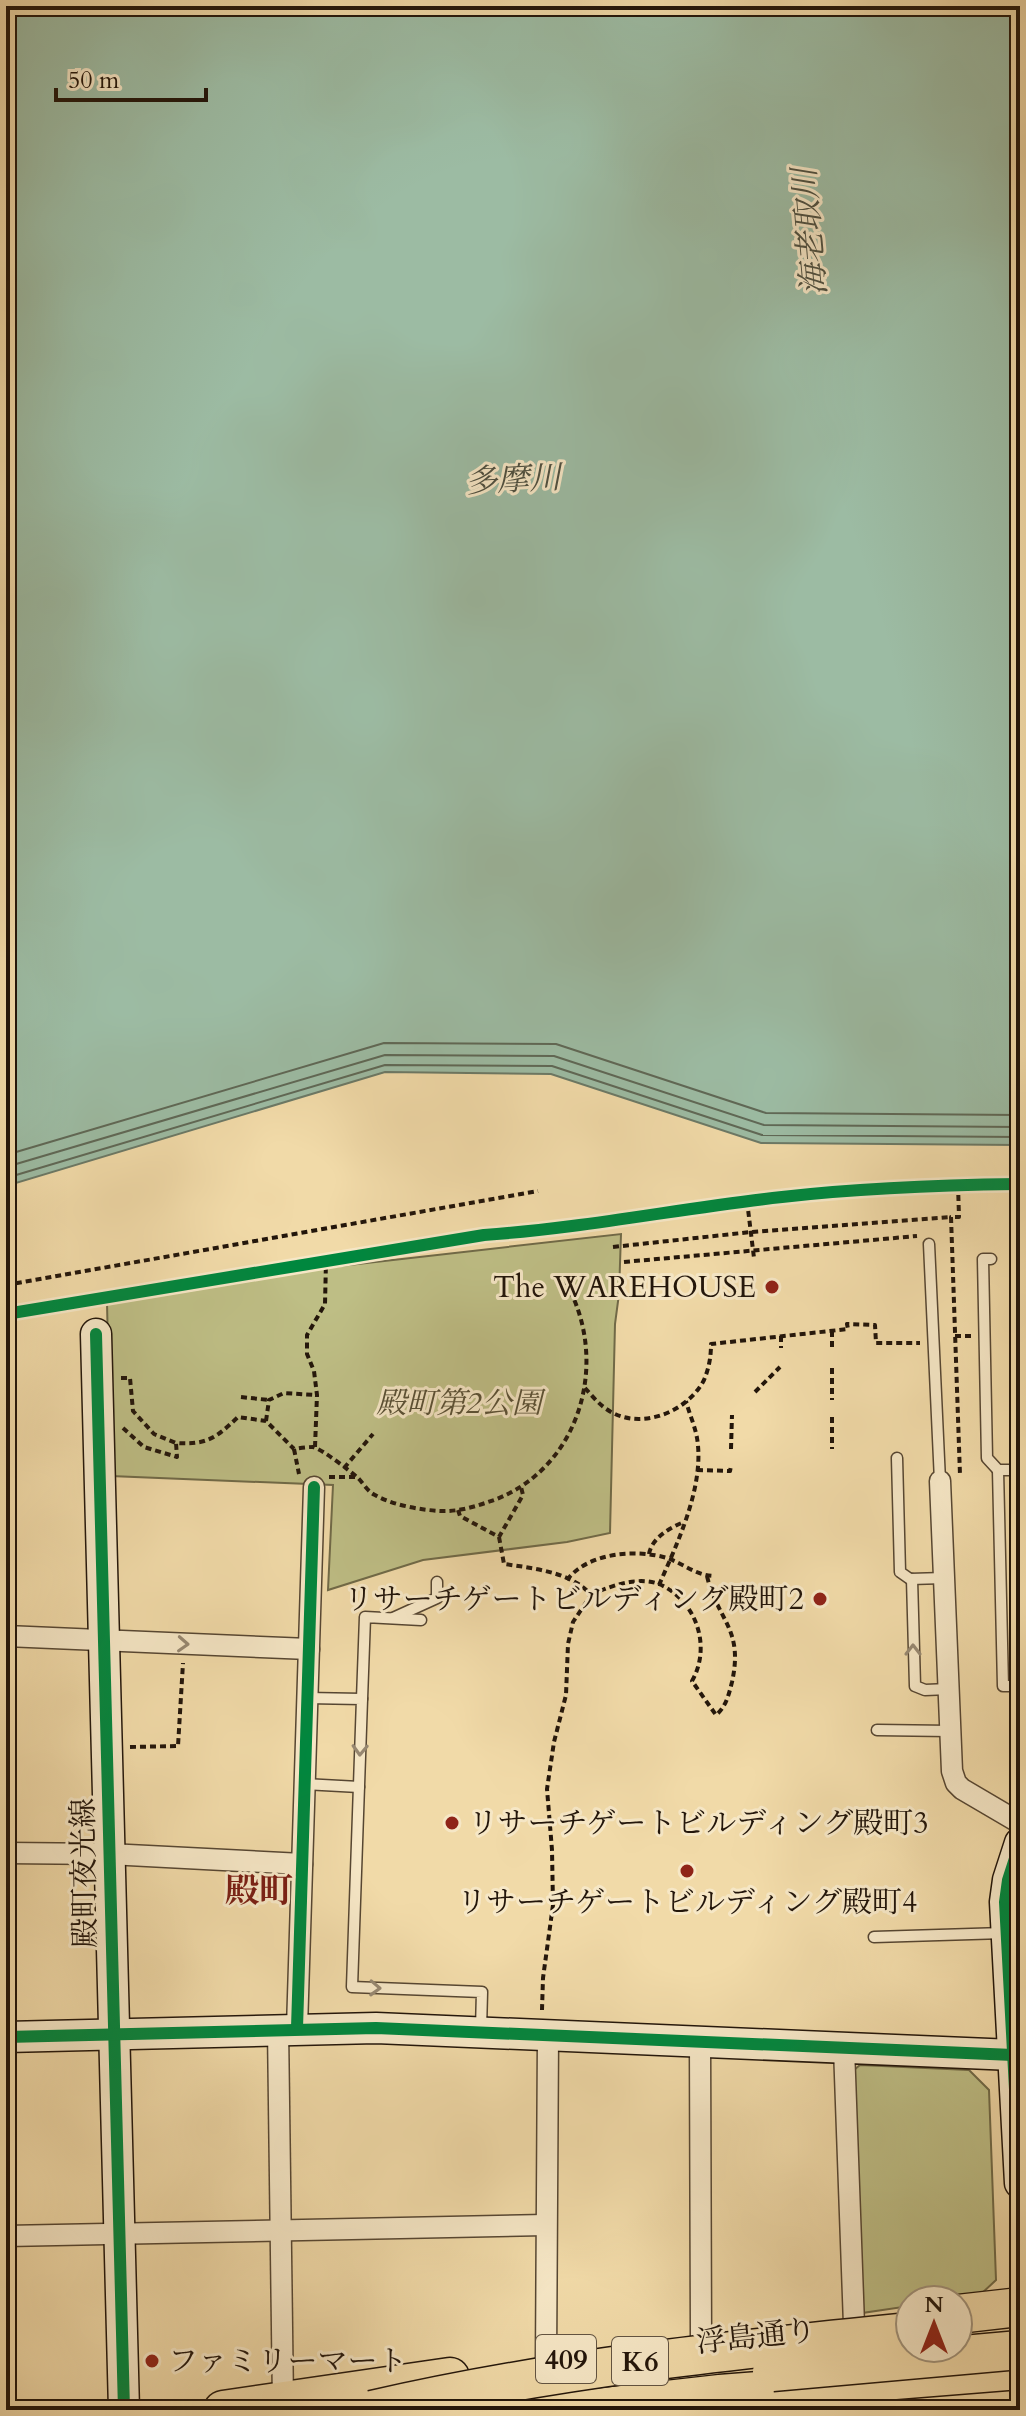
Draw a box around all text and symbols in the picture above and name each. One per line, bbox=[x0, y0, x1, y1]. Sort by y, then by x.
scale bar bbox=[56, 52, 206, 102]
text: 50 m bbox=[68, 64, 120, 97]
water label: 海老取川 bbox=[782, 163, 837, 298]
water label: 多摩川 bbox=[464, 455, 565, 504]
place label: The WAREHOUSE bbox=[493, 1267, 756, 1308]
marker: The WAREHOUSE bbox=[763, 1278, 781, 1296]
park label: 殿町第2公園 bbox=[376, 1383, 547, 1424]
place label: リサーチゲートビルディング殿町2 bbox=[343, 1579, 804, 1620]
marker: リサーチゲートビルディング殿町2 bbox=[811, 1590, 829, 1608]
one-way arrow bbox=[177, 1635, 190, 1652]
one-way arrow bbox=[904, 1643, 922, 1656]
one-way arrow bbox=[352, 1744, 369, 1757]
street label: 殿町夜光線 bbox=[63, 1798, 106, 1948]
place label: リサーチゲートビルディング殿町3 bbox=[468, 1803, 929, 1844]
marker: リサーチゲートビルディング殿町3 bbox=[443, 1814, 461, 1832]
marker: リサーチゲートビルディング殿町4 bbox=[678, 1862, 696, 1880]
district label: 殿町 bbox=[225, 1868, 293, 1914]
place label: リサーチゲートビルディング殿町4 bbox=[457, 1882, 917, 1923]
one-way arrow bbox=[370, 1979, 382, 1996]
north arrow bbox=[894, 2284, 974, 2364]
text: N bbox=[924, 2290, 944, 2320]
street label: 浮島通り bbox=[694, 2310, 818, 2363]
road number: 409 bbox=[536, 2335, 596, 2383]
road number: K6 bbox=[612, 2337, 668, 2385]
place label: ファミリーマート bbox=[168, 2341, 407, 2382]
marker: ファミリーマート bbox=[143, 2352, 161, 2370]

